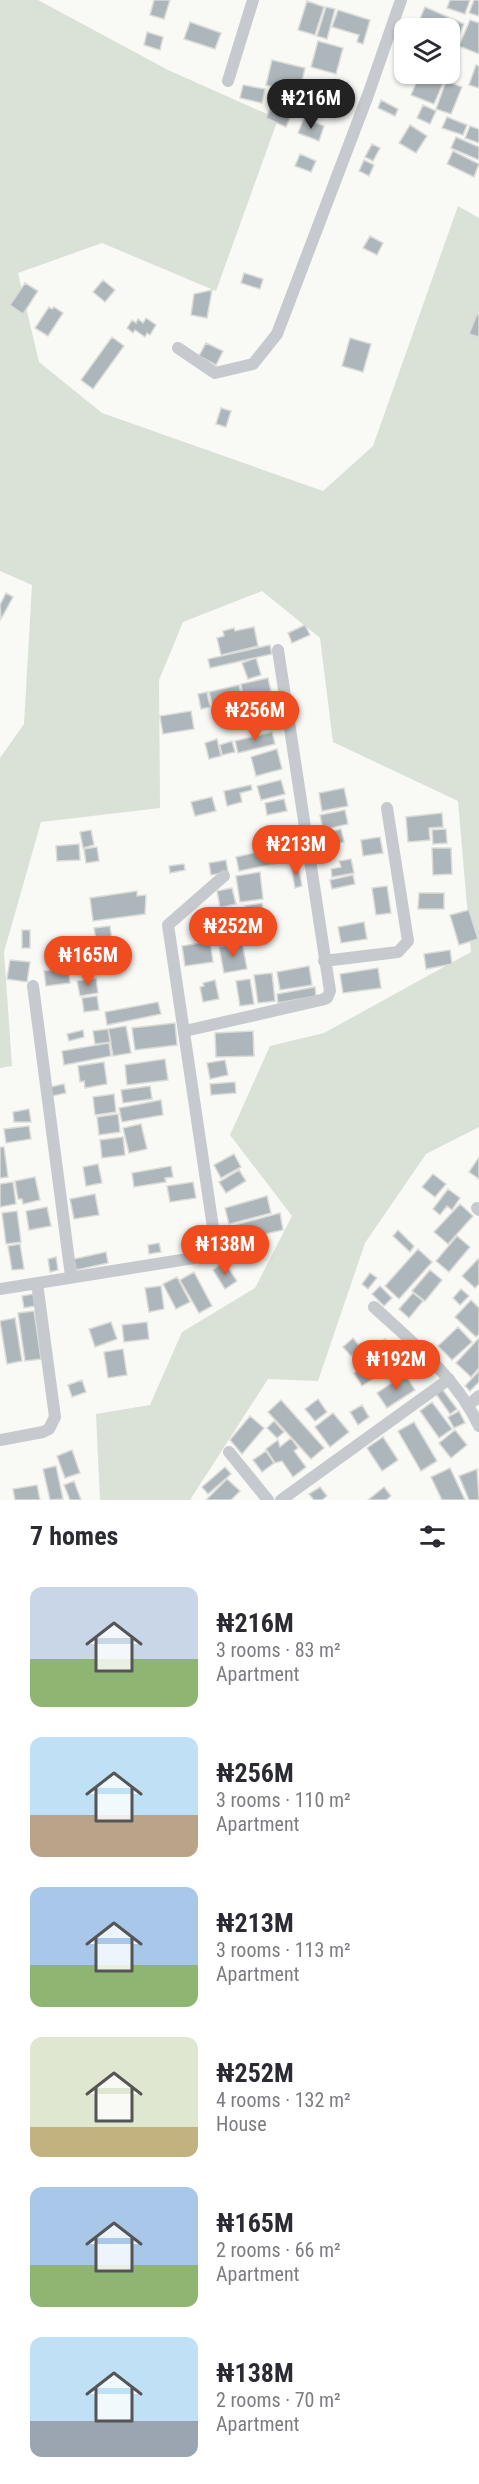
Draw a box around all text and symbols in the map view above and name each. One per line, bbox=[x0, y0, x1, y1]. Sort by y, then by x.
map controls bbox=[394, 18, 460, 84]
button: layers bbox=[394, 18, 460, 84]
pin: ₦216M bbox=[269, 79, 353, 130]
text: ₦216M bbox=[281, 86, 341, 110]
pin: ₦256M bbox=[213, 691, 297, 742]
text: ₦256M bbox=[225, 698, 285, 722]
pin: ₦213M bbox=[254, 825, 338, 876]
text: ₦213M bbox=[266, 832, 326, 856]
pin: ₦252M bbox=[191, 907, 275, 958]
text: ₦252M bbox=[203, 914, 263, 938]
pin: ₦165M bbox=[46, 936, 130, 987]
text: ₦165M bbox=[58, 943, 118, 967]
pin: ₦138M bbox=[183, 1225, 267, 1276]
text: ₦138M bbox=[195, 1232, 255, 1256]
pin: ₦192M bbox=[354, 1340, 438, 1391]
text: ₦192M bbox=[366, 1347, 426, 1371]
icon: filters bbox=[416, 1520, 449, 1553]
text: 7 homes bbox=[30, 1521, 118, 1551]
text: ₦216M bbox=[216, 1608, 294, 1638]
icon: home bbox=[78, 1611, 150, 1683]
text: 3 rooms · 83 m² bbox=[216, 1638, 341, 1662]
text: Apartment bbox=[216, 1662, 300, 1686]
text: ₦256M bbox=[216, 1758, 294, 1788]
icon: home bbox=[78, 1761, 150, 1833]
text: 3 rooms · 110 m² bbox=[216, 1788, 351, 1812]
text: Apartment bbox=[216, 1812, 300, 1836]
text: ₦213M bbox=[216, 1908, 294, 1938]
icon: home bbox=[78, 1911, 150, 1983]
text: 3 rooms · 113 m² bbox=[216, 1938, 351, 1962]
text: Apartment bbox=[216, 1962, 300, 1986]
text: ₦252M bbox=[216, 2058, 294, 2088]
icon: home bbox=[78, 2061, 150, 2133]
text: 4 rooms · 132 m² bbox=[216, 2088, 351, 2112]
text: House bbox=[216, 2112, 267, 2136]
text: ₦165M bbox=[216, 2208, 294, 2238]
icon: home bbox=[78, 2211, 150, 2283]
text: 2 rooms · 66 m² bbox=[216, 2238, 341, 2262]
text: Apartment bbox=[216, 2262, 300, 2286]
text: ₦138M bbox=[216, 2358, 294, 2388]
icon: home bbox=[78, 2361, 150, 2433]
text: 2 rooms · 70 m² bbox=[216, 2388, 341, 2412]
text: Apartment bbox=[216, 2412, 300, 2436]

